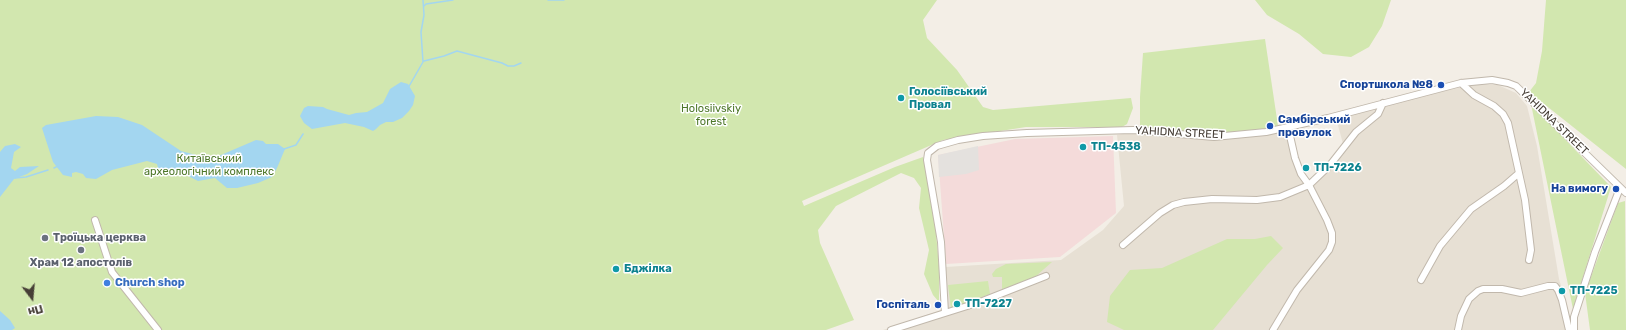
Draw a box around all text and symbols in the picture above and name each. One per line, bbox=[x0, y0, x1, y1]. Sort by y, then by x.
place label: Спортшкола №8 bbox=[1340, 78, 1433, 92]
marker: Спортшкола №8 bbox=[1436, 80, 1446, 90]
place label: Голосіївський Провал bbox=[909, 85, 987, 111]
street label: YAHIDNA STREET bbox=[1517, 86, 1591, 158]
marker: Голосіївський Провал bbox=[896, 93, 906, 103]
park label: Holosiivskiy forest bbox=[681, 102, 741, 128]
place label: Самбірський провулок bbox=[1278, 113, 1350, 139]
marker: Самбірський провулок bbox=[1265, 121, 1275, 131]
street label: YAHIDNA STREET bbox=[1135, 124, 1225, 142]
place label: ТП-4538 bbox=[1091, 140, 1141, 154]
marker: ТП-4538 bbox=[1078, 142, 1088, 152]
park label: Китаївський археологічний комплекс bbox=[144, 152, 274, 178]
place label: ТП-7226 bbox=[1314, 161, 1362, 175]
marker: ТП-7226 bbox=[1301, 163, 1311, 173]
place label: На вимогу bbox=[1551, 182, 1608, 196]
marker: На вимогу bbox=[1611, 184, 1621, 194]
place label: Троїцька церква bbox=[53, 231, 146, 245]
marker: Троїцька церква bbox=[40, 233, 50, 243]
marker: Храм 12 апостолів bbox=[76, 245, 86, 255]
place label: Храм 12 апостолів bbox=[30, 256, 132, 270]
place label: Бджілка bbox=[624, 262, 672, 276]
marker: Бджілка bbox=[611, 264, 621, 274]
place label: Church shop bbox=[115, 276, 185, 290]
north arrow bbox=[12, 278, 52, 318]
marker: Church shop bbox=[102, 278, 112, 288]
place label: ТП-7225 bbox=[1570, 284, 1618, 298]
marker: ТП-7225 bbox=[1557, 286, 1567, 296]
place label: ТП-7227 bbox=[965, 297, 1012, 311]
place label: Госпіталь bbox=[876, 298, 930, 312]
marker: ТП-7227 bbox=[952, 299, 962, 309]
marker: Госпіталь bbox=[933, 300, 943, 310]
text: Пн bbox=[26, 302, 45, 318]

